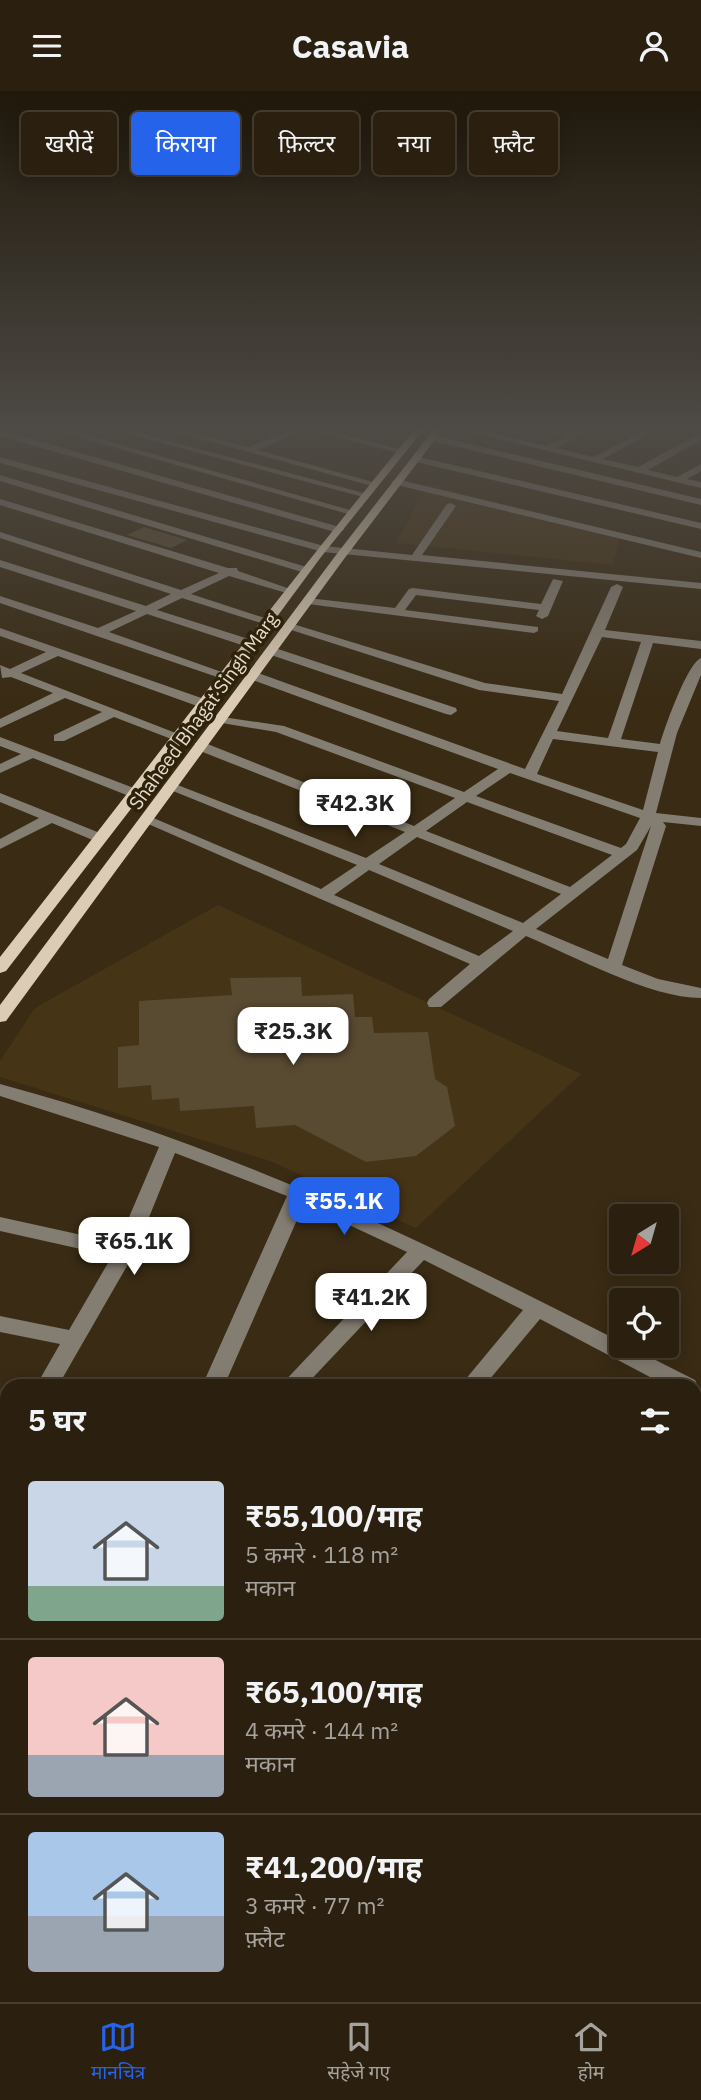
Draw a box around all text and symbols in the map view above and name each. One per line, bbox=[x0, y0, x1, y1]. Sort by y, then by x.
text: Casavia bbox=[292, 25, 409, 67]
icon: menu bbox=[28, 27, 66, 65]
icon: person bbox=[635, 27, 673, 65]
chip: खरीदें bbox=[21, 112, 117, 175]
chip: किराया bbox=[131, 112, 240, 175]
chip: फ़िल्टर bbox=[254, 112, 359, 175]
chip: नया bbox=[373, 112, 455, 175]
chip: फ़्लैट bbox=[469, 112, 558, 175]
street label: Shaheed Bhagat Singh Marg bbox=[123, 608, 283, 814]
pin: ₹42.3K bbox=[298, 779, 412, 839]
text: ₹42.3K bbox=[315, 787, 395, 817]
pin: ₹25.3K bbox=[236, 1007, 350, 1067]
text: ₹25.3K bbox=[253, 1015, 333, 1045]
pin: ₹55.1K bbox=[287, 1177, 401, 1237]
text: ₹55.1K bbox=[304, 1185, 384, 1215]
north arrow bbox=[609, 1204, 679, 1274]
map controls bbox=[609, 1204, 679, 1358]
pin: ₹65.1K bbox=[77, 1217, 191, 1277]
text: ₹65.1K bbox=[94, 1225, 174, 1255]
pin: ₹41.2K bbox=[314, 1273, 428, 1333]
text: ₹41.2K bbox=[331, 1281, 411, 1311]
button: locate bbox=[609, 1288, 679, 1358]
text: 5 घर bbox=[28, 1400, 86, 1439]
icon: filters bbox=[636, 1402, 674, 1440]
text: ₹55,100/माह bbox=[245, 1496, 422, 1535]
icon: home bbox=[84, 1509, 168, 1593]
text: 5 कमरे · 118 m² bbox=[245, 1539, 398, 1569]
text: मकान bbox=[245, 1572, 295, 1602]
text: ₹65,100/माह bbox=[245, 1672, 422, 1711]
icon: home bbox=[84, 1685, 168, 1769]
text: 4 कमरे · 144 m² bbox=[245, 1715, 398, 1745]
text: मकान bbox=[245, 1748, 295, 1778]
text: ₹41,200/माह bbox=[245, 1847, 422, 1886]
icon: home bbox=[84, 1860, 168, 1944]
text: 3 कमरे · 77 m² bbox=[245, 1890, 384, 1920]
text: फ़्लैट bbox=[245, 1923, 285, 1953]
tab: मानचित्र bbox=[91, 2018, 145, 2087]
tab: सहेजे गए bbox=[327, 2018, 390, 2087]
tab: होम bbox=[572, 2018, 610, 2087]

